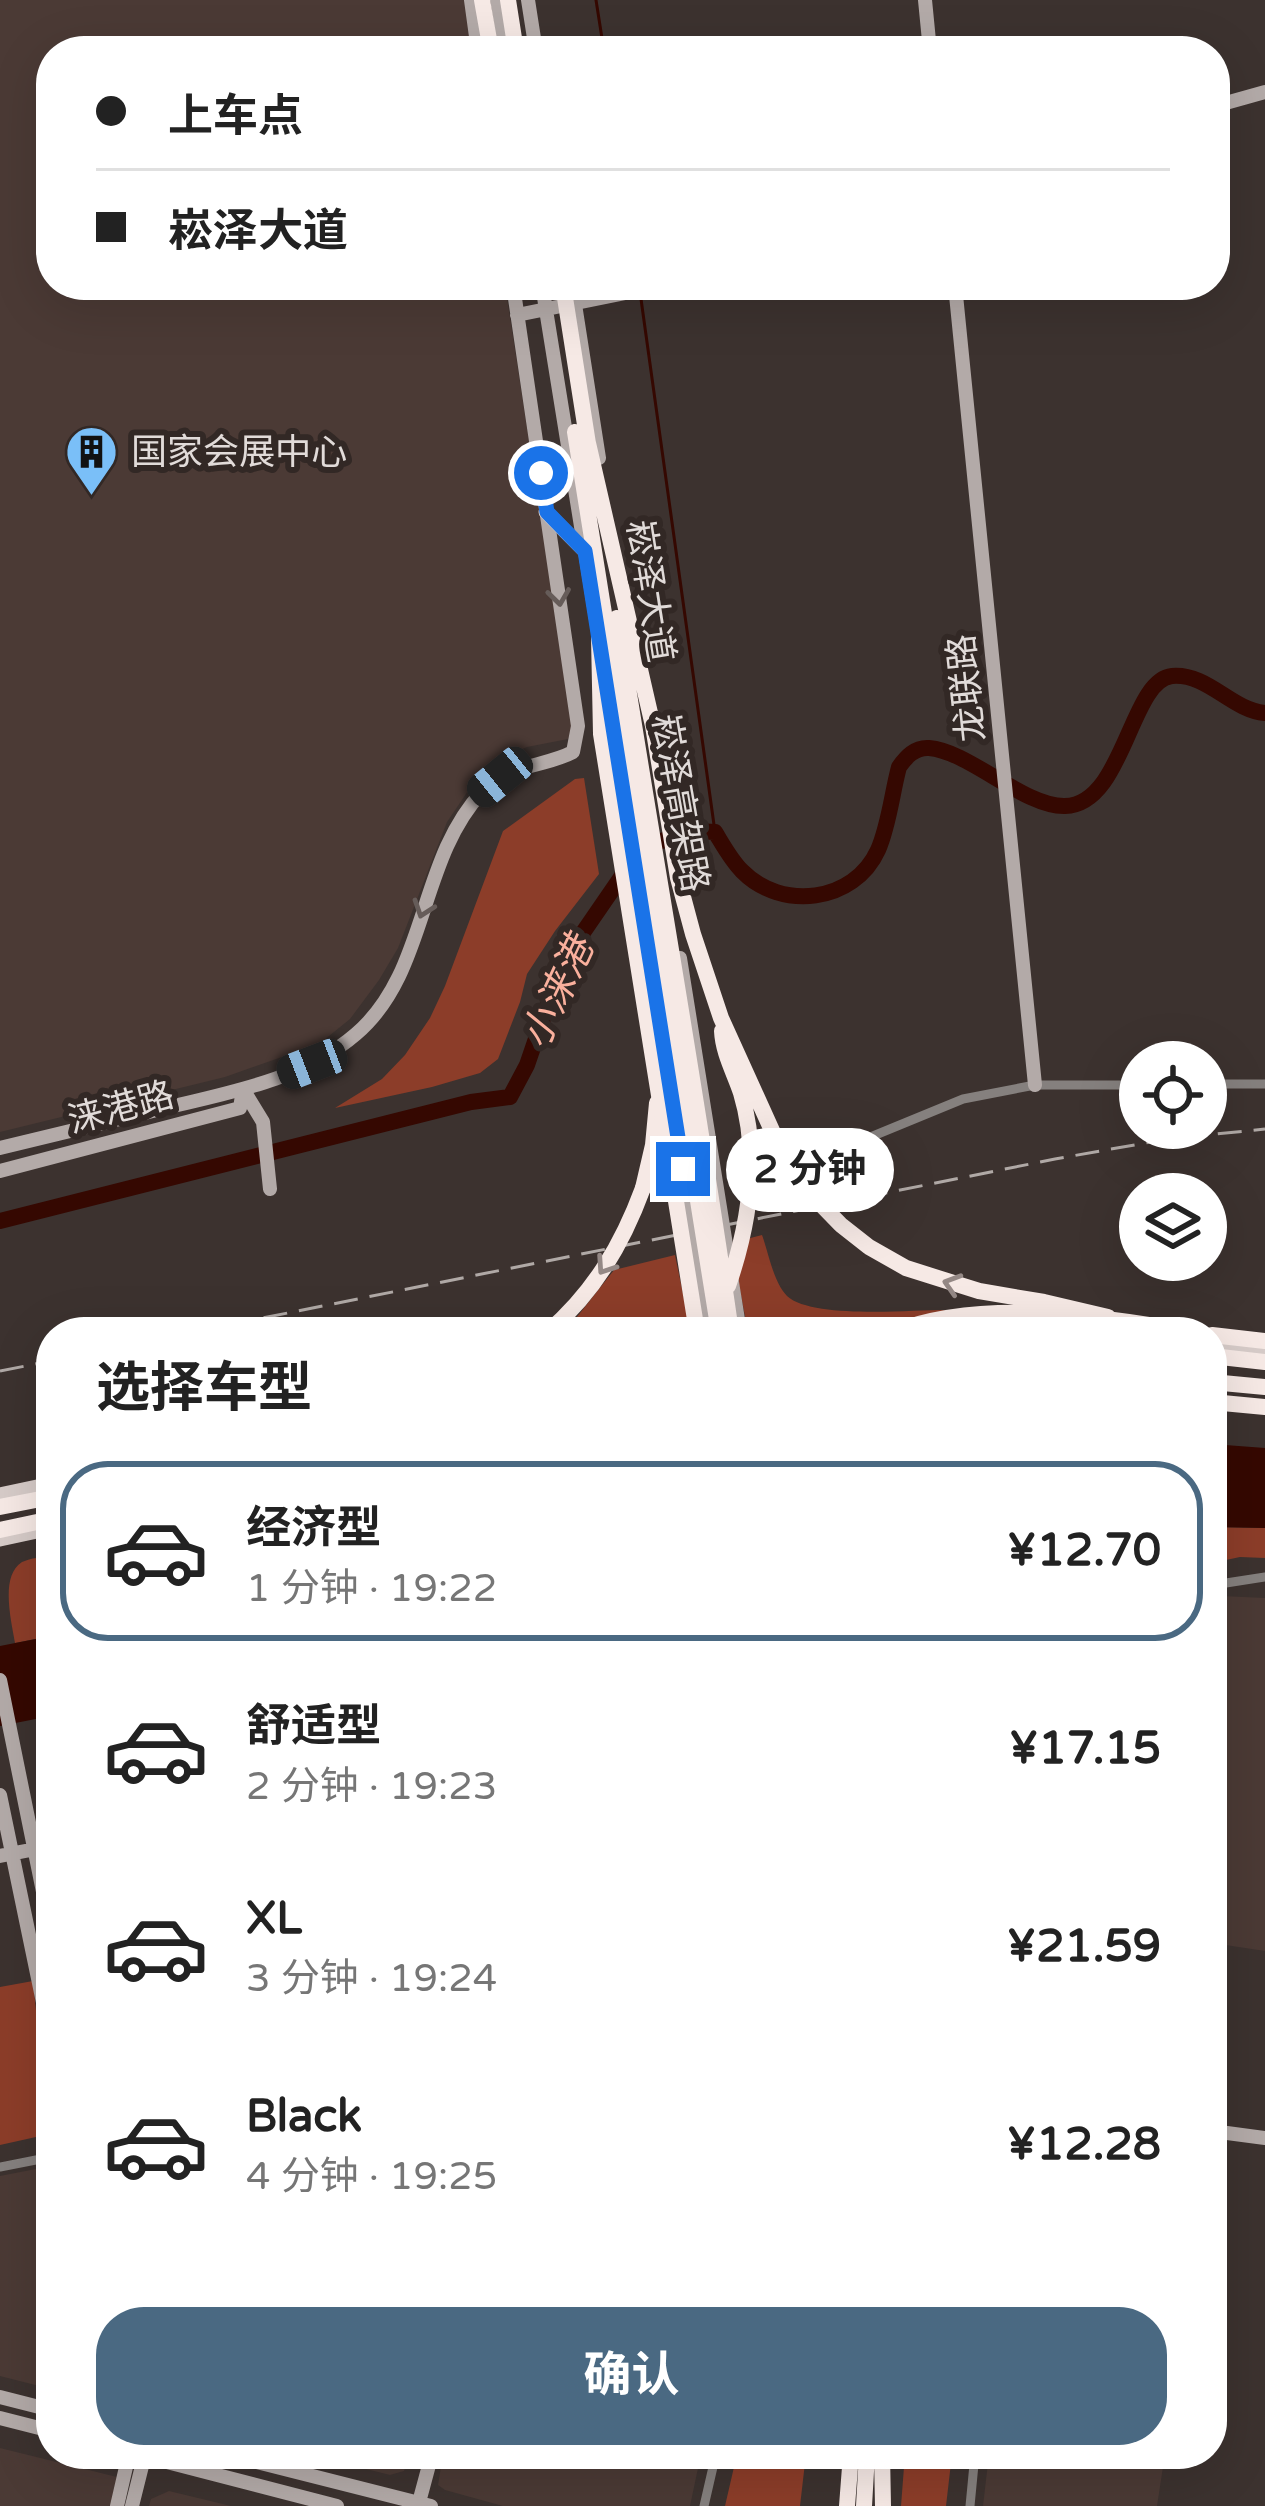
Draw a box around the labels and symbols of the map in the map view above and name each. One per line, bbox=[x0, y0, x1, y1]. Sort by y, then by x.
building icon: 国家会展中心 bbox=[64, 424, 120, 498]
place label: 国家会展中心 bbox=[131, 431, 347, 474]
route start bbox=[514, 446, 568, 500]
street label: 崧泽大道 bbox=[618, 517, 682, 665]
one-way arrow bbox=[545, 587, 571, 607]
street label: 龙联路 bbox=[940, 632, 994, 744]
street label: 崧泽高架路 bbox=[643, 711, 717, 895]
car bbox=[461, 740, 539, 814]
one-way arrow bbox=[413, 897, 437, 918]
water label: 小涞港 bbox=[512, 926, 606, 1056]
car bbox=[272, 1034, 352, 1094]
street label: 涞港路 bbox=[63, 1073, 179, 1143]
callout: 2 分钟 bbox=[725, 1127, 893, 1211]
route end bbox=[656, 1142, 710, 1196]
one-way arrow bbox=[598, 1253, 620, 1275]
one-way arrow bbox=[943, 1273, 964, 1298]

